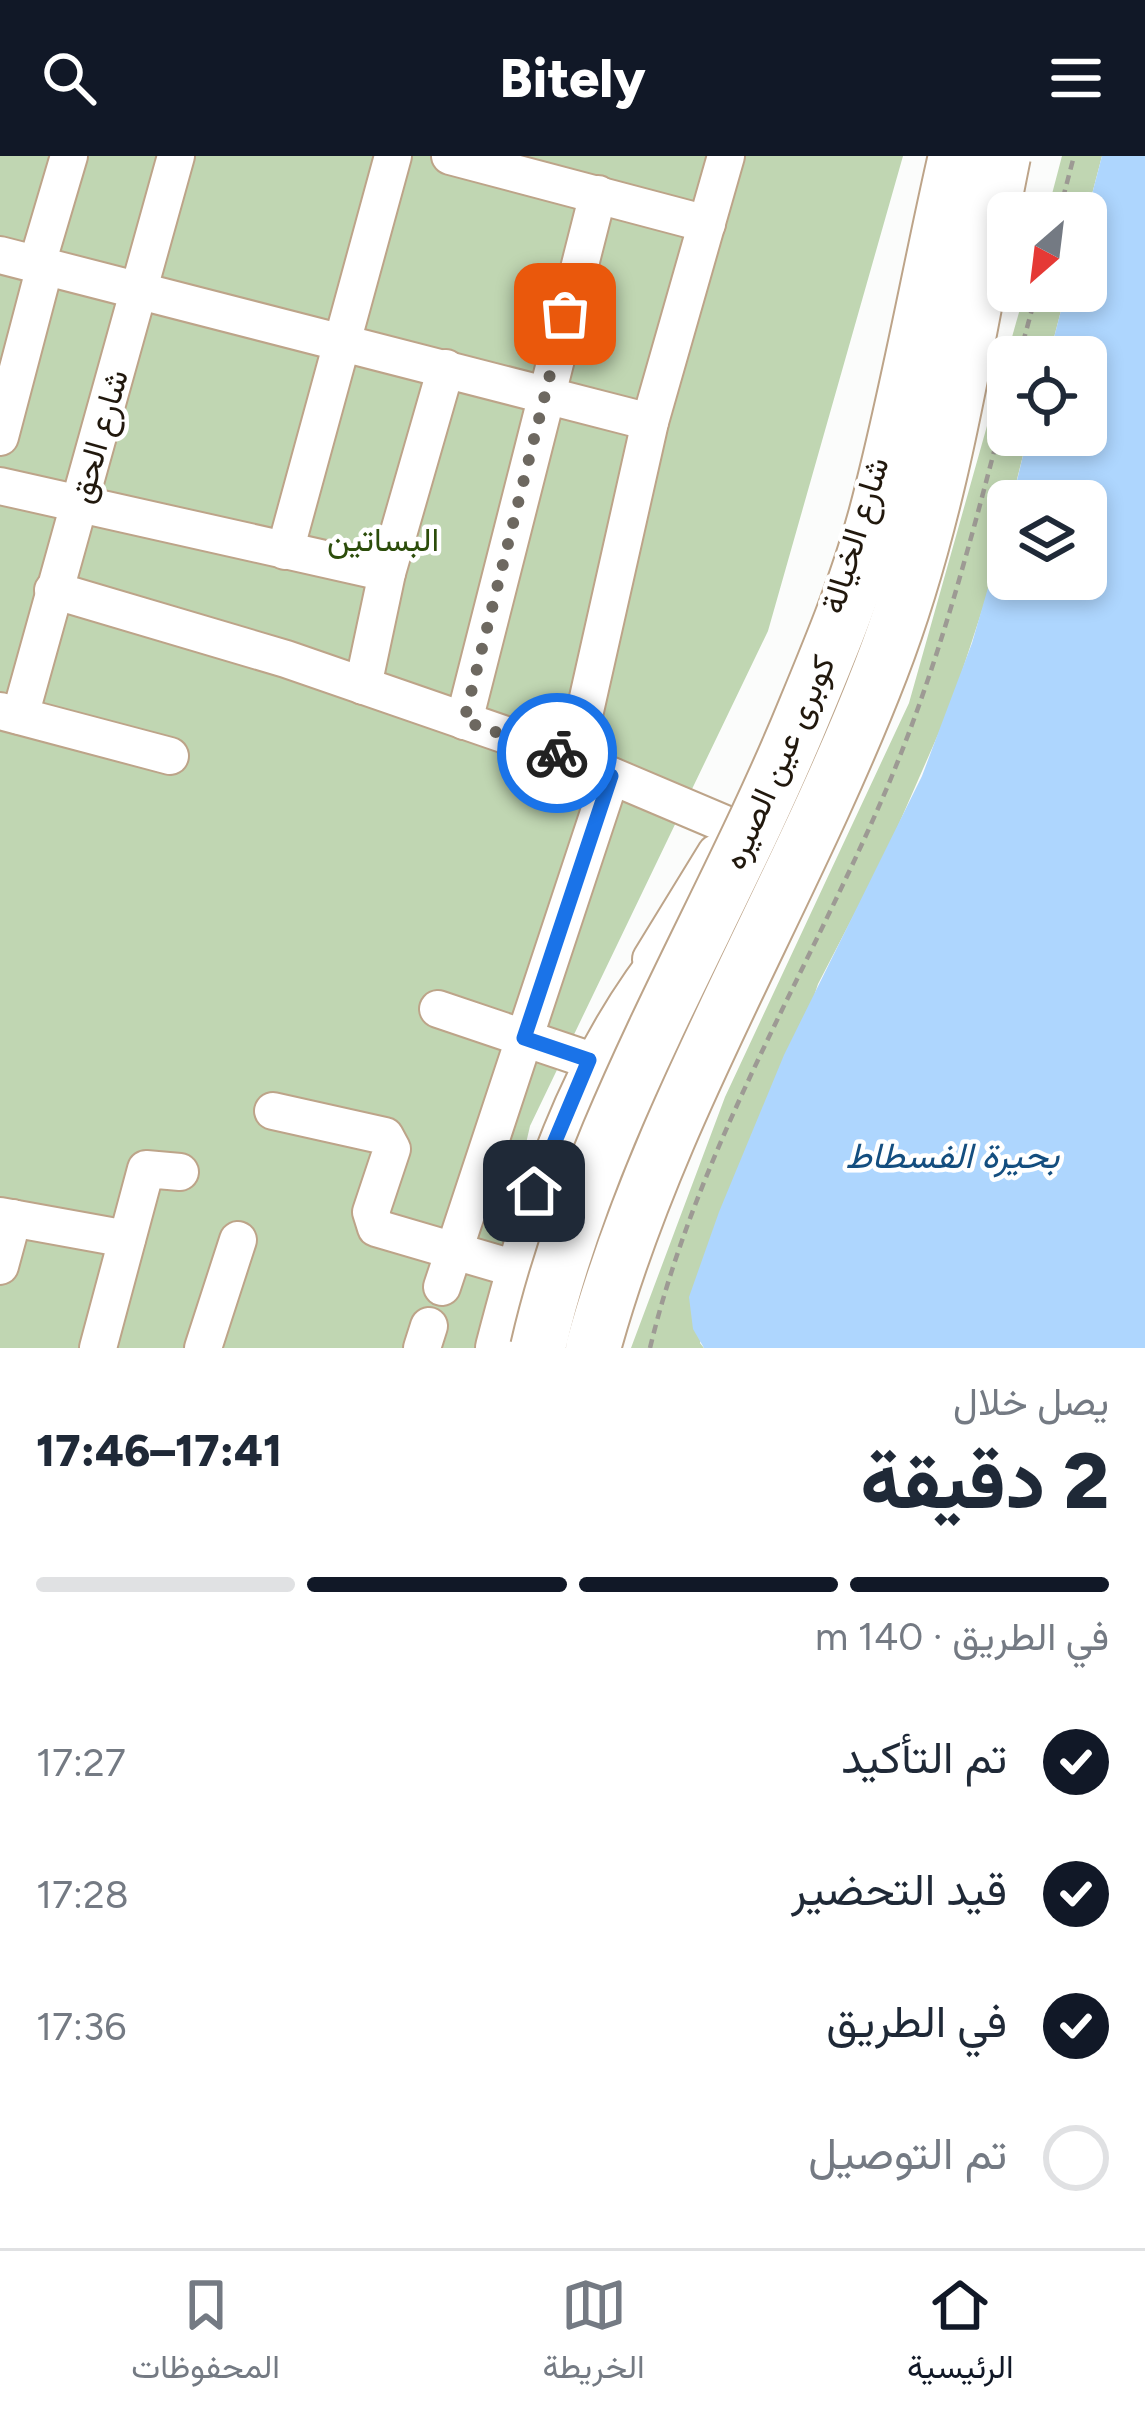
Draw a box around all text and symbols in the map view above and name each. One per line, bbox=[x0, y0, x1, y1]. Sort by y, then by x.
icon: search bbox=[36, 45, 102, 111]
icon: menu bbox=[1043, 45, 1109, 111]
text: Bitely bbox=[499, 46, 646, 111]
north arrow bbox=[987, 192, 1107, 312]
map controls bbox=[987, 192, 1107, 600]
pin bbox=[514, 263, 616, 365]
icon: bag bbox=[532, 281, 598, 347]
button: locate bbox=[987, 336, 1107, 456]
street label: شارع الحق bbox=[61, 365, 139, 508]
street label: شارع الخيالة bbox=[812, 452, 900, 619]
button: layers bbox=[987, 480, 1107, 600]
park label: البساتين bbox=[327, 520, 439, 559]
street label: كوبرى عين الصيره bbox=[714, 649, 844, 875]
courier bbox=[497, 693, 617, 813]
icon: bike bbox=[524, 720, 590, 786]
water label: بحيرة الفسطاط bbox=[845, 1134, 1060, 1178]
pin bbox=[483, 1140, 585, 1242]
icon: home bbox=[501, 1158, 567, 1224]
text: يصل خلال bbox=[953, 1378, 1109, 1425]
text: 17:41–17:46 bbox=[36, 1423, 282, 1477]
text: 2 دقيقة bbox=[860, 1434, 1109, 1528]
text: في الطريق · 140 m bbox=[815, 1613, 1109, 1660]
icon: check bbox=[1043, 1729, 1109, 1795]
text: تم التأكيد bbox=[841, 1730, 1007, 1784]
text: 17:27 bbox=[36, 1739, 126, 1786]
icon: check bbox=[1043, 1861, 1109, 1927]
text: قيد التحضير bbox=[791, 1862, 1007, 1916]
text: 17:28 bbox=[36, 1871, 129, 1918]
icon: check bbox=[1043, 1993, 1109, 2059]
text: في الطريق bbox=[826, 1994, 1007, 2048]
text: 17:36 bbox=[36, 2003, 126, 2050]
text: تم التوصيل bbox=[808, 2126, 1007, 2180]
tab: المحفوظات bbox=[131, 2272, 280, 2396]
tab: الخريطة bbox=[542, 2272, 645, 2396]
tab: الرئيسية bbox=[907, 2272, 1014, 2396]

